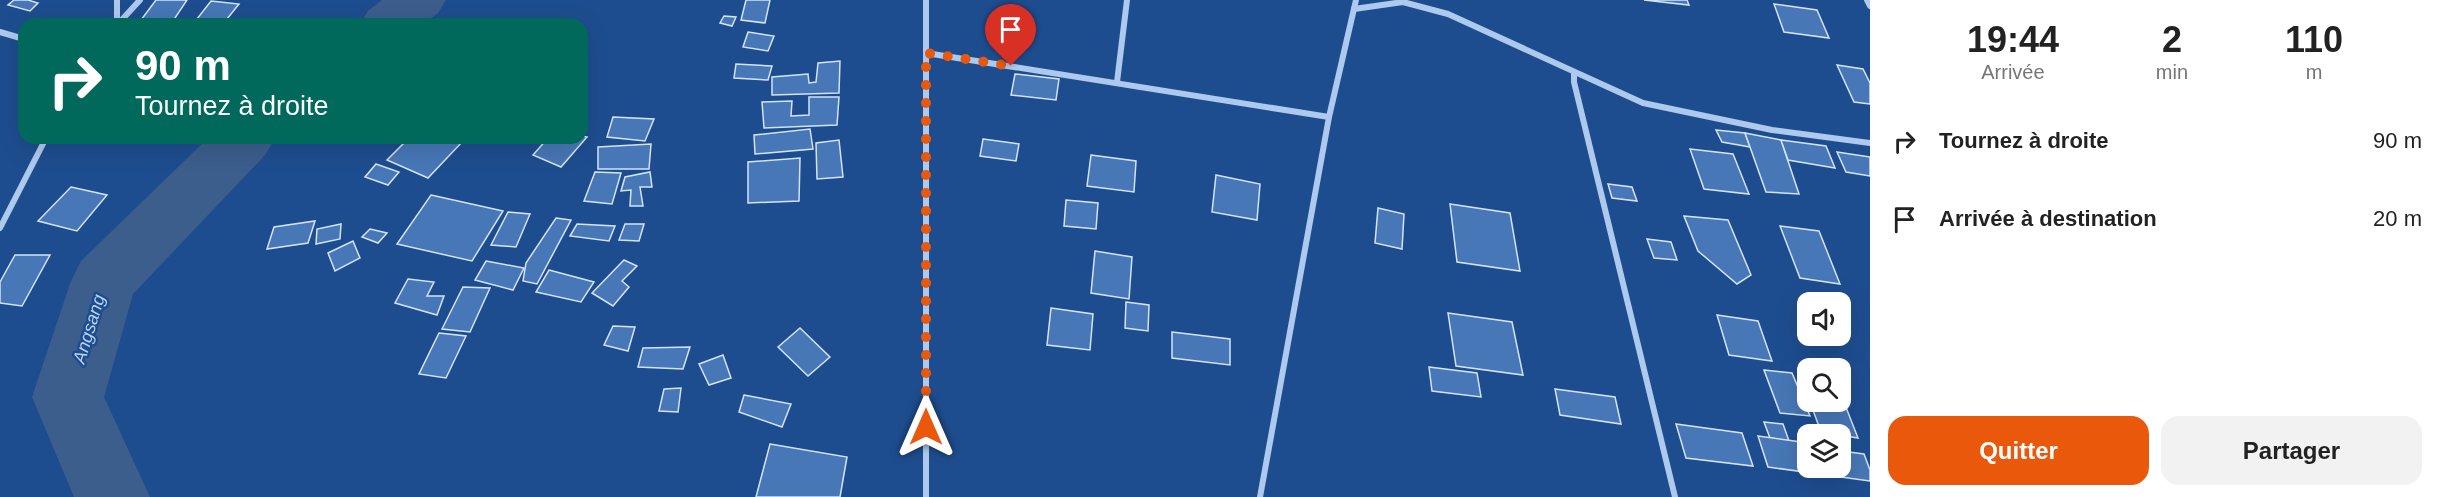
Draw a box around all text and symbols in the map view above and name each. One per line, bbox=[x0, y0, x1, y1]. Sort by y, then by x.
pin bbox=[985, 4, 1036, 66]
icon: arrive bbox=[994, 13, 1027, 46]
text: 19:44 bbox=[1967, 19, 2059, 60]
text: 2 bbox=[2162, 19, 2182, 60]
text: 110 bbox=[2285, 19, 2343, 60]
icon: right bbox=[36, 42, 114, 120]
text: 90 m bbox=[135, 42, 231, 89]
text: Arrivée bbox=[1981, 61, 2045, 83]
text: min bbox=[2156, 61, 2188, 83]
text: m bbox=[2306, 61, 2322, 83]
text: Tournez à droite bbox=[135, 91, 329, 121]
icon: right bbox=[1888, 125, 1921, 158]
text: Tournez à droite bbox=[1939, 128, 2109, 153]
text: 90 m bbox=[2373, 128, 2422, 153]
icon: arrive bbox=[1888, 203, 1921, 236]
text: Arrivée à destination bbox=[1939, 206, 2157, 231]
text: 20 m bbox=[2373, 206, 2422, 231]
water label: Angsang bbox=[69, 292, 109, 367]
map controls bbox=[1797, 292, 1851, 478]
button: sound bbox=[1797, 292, 1851, 346]
button: search bbox=[1797, 358, 1851, 412]
position arrow bbox=[894, 395, 958, 459]
button: Quitter bbox=[1888, 416, 2149, 485]
button: Partager bbox=[2161, 416, 2422, 485]
button: layers bbox=[1797, 424, 1851, 478]

